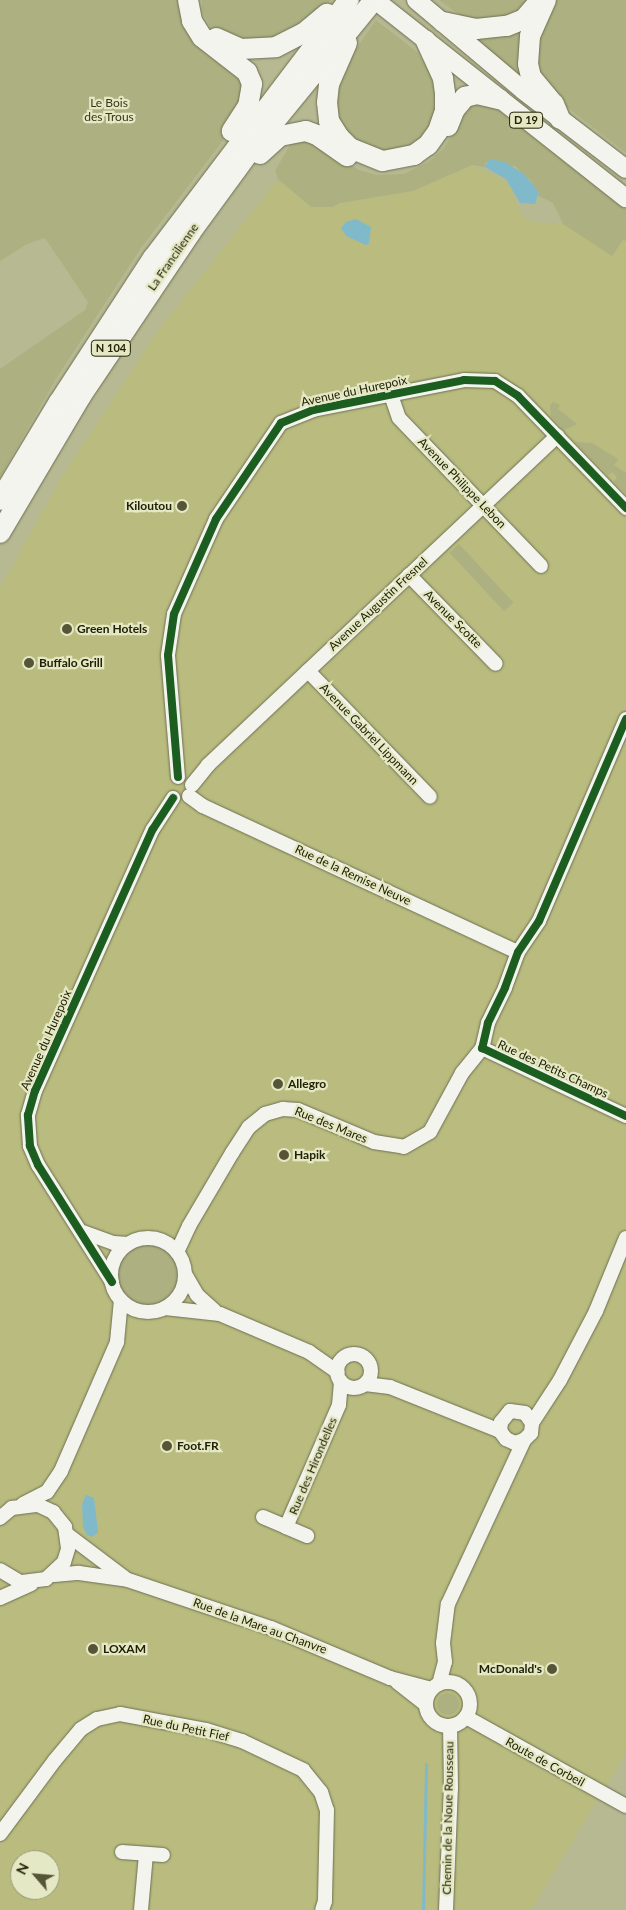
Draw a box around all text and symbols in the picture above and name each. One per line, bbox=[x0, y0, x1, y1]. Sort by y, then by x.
park label: Le Bois des Trous bbox=[84, 96, 134, 124]
road number: D 19 bbox=[508, 112, 544, 128]
street label: La Francilienne bbox=[145, 221, 201, 293]
road number: N 104 bbox=[90, 339, 132, 356]
street label: Avenue du Hurepoix bbox=[300, 373, 408, 409]
street label: Avenue Philippe Lebon bbox=[415, 435, 509, 531]
place label: Kiloutou bbox=[126, 499, 172, 513]
marker: Kiloutou bbox=[176, 500, 188, 512]
street label: Avenue Augustin Fresnel bbox=[325, 554, 431, 654]
street label: Avenue Scotte bbox=[421, 587, 485, 651]
place label: Green Hotels bbox=[77, 622, 147, 636]
marker: Green Hotels bbox=[61, 623, 73, 635]
place label: Buffalo Grill bbox=[39, 656, 103, 670]
marker: Buffalo Grill bbox=[23, 657, 35, 669]
street label: Avenue Gabriel Lippmann bbox=[317, 680, 421, 788]
street label: Rue de la Remise Neuve bbox=[293, 842, 413, 908]
street label: Avenue du Hurepoix bbox=[17, 988, 75, 1092]
street label: Rue des Petits Champs bbox=[495, 1037, 611, 1101]
place label: Allegro bbox=[288, 1077, 326, 1091]
marker: Allegro bbox=[272, 1078, 284, 1090]
street label: Rue des Mares bbox=[292, 1104, 370, 1146]
place label: Hapik bbox=[294, 1148, 325, 1162]
marker: Hapik bbox=[278, 1149, 290, 1161]
street label: Rue des Hirondelles bbox=[286, 1415, 340, 1517]
place label: Foot.FR bbox=[177, 1439, 219, 1453]
marker: Foot.FR bbox=[161, 1440, 173, 1452]
street label: Rue de la Mare au Chanvre bbox=[191, 1595, 329, 1657]
place label: LOXAM bbox=[103, 1642, 146, 1656]
marker: LOXAM bbox=[87, 1643, 99, 1655]
place label: McDonald's bbox=[479, 1662, 542, 1676]
marker: McDonald's bbox=[546, 1663, 558, 1675]
street label: Rue du Petit Fief bbox=[142, 1712, 230, 1744]
street label: Route de Corbeil bbox=[503, 1734, 587, 1790]
street label: Chemin de la Noue Rousseau bbox=[439, 1741, 457, 1895]
north arrow bbox=[10, 1850, 60, 1900]
text: N bbox=[12, 1860, 32, 1877]

